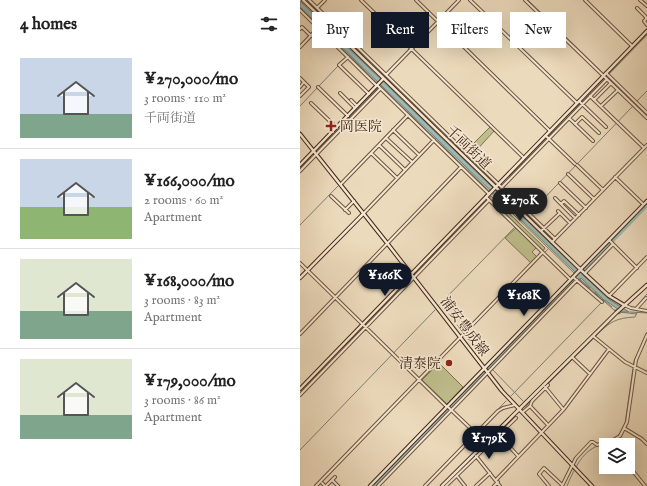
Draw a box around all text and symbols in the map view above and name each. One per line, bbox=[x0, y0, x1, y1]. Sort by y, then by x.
chip: Buy bbox=[312, 12, 363, 48]
chip: Rent bbox=[371, 12, 429, 48]
chip: Filters bbox=[437, 12, 502, 48]
chip: New bbox=[510, 12, 566, 48]
icon: filters bbox=[258, 13, 280, 35]
text: 4 homes bbox=[20, 14, 77, 35]
text: ¥270,000/mo bbox=[144, 69, 238, 90]
icon: home bbox=[52, 74, 100, 122]
text: 3 rooms · 110 m² bbox=[144, 90, 226, 107]
text: 千両街道 bbox=[144, 110, 196, 127]
place label: 岡医院 bbox=[340, 118, 382, 136]
marker: 岡医院 bbox=[325, 120, 337, 132]
street label: 千両街道 bbox=[442, 122, 495, 174]
text: ¥166,000/mo bbox=[144, 171, 235, 192]
icon: home bbox=[52, 175, 100, 223]
pin: ¥270K bbox=[492, 188, 548, 222]
text: 2 rooms · 60 m² bbox=[144, 192, 223, 209]
text: ¥270K bbox=[501, 192, 539, 209]
text: Apartment bbox=[144, 209, 202, 226]
pin: ¥166K bbox=[357, 263, 413, 297]
text: ¥166K bbox=[368, 267, 402, 284]
text: ¥168,000/mo bbox=[144, 271, 234, 292]
icon: home bbox=[52, 275, 100, 323]
pin: ¥168K bbox=[496, 283, 552, 317]
text: ¥168K bbox=[507, 287, 541, 304]
text: 3 rooms · 83 m² bbox=[144, 292, 220, 309]
street label: 浦安豊成線 bbox=[436, 293, 492, 360]
text: Apartment bbox=[144, 309, 202, 326]
place label: 清泰院 bbox=[399, 355, 441, 373]
marker: 清泰院 bbox=[444, 358, 454, 368]
text: ¥179,000/mo bbox=[144, 371, 236, 392]
icon: home bbox=[52, 375, 100, 423]
text: 3 rooms · 86 m² bbox=[144, 392, 221, 409]
text: Apartment bbox=[144, 409, 202, 426]
pin: ¥179K bbox=[461, 426, 517, 460]
text: ¥179K bbox=[471, 430, 507, 447]
map controls bbox=[599, 438, 635, 474]
button: layers bbox=[599, 438, 635, 474]

